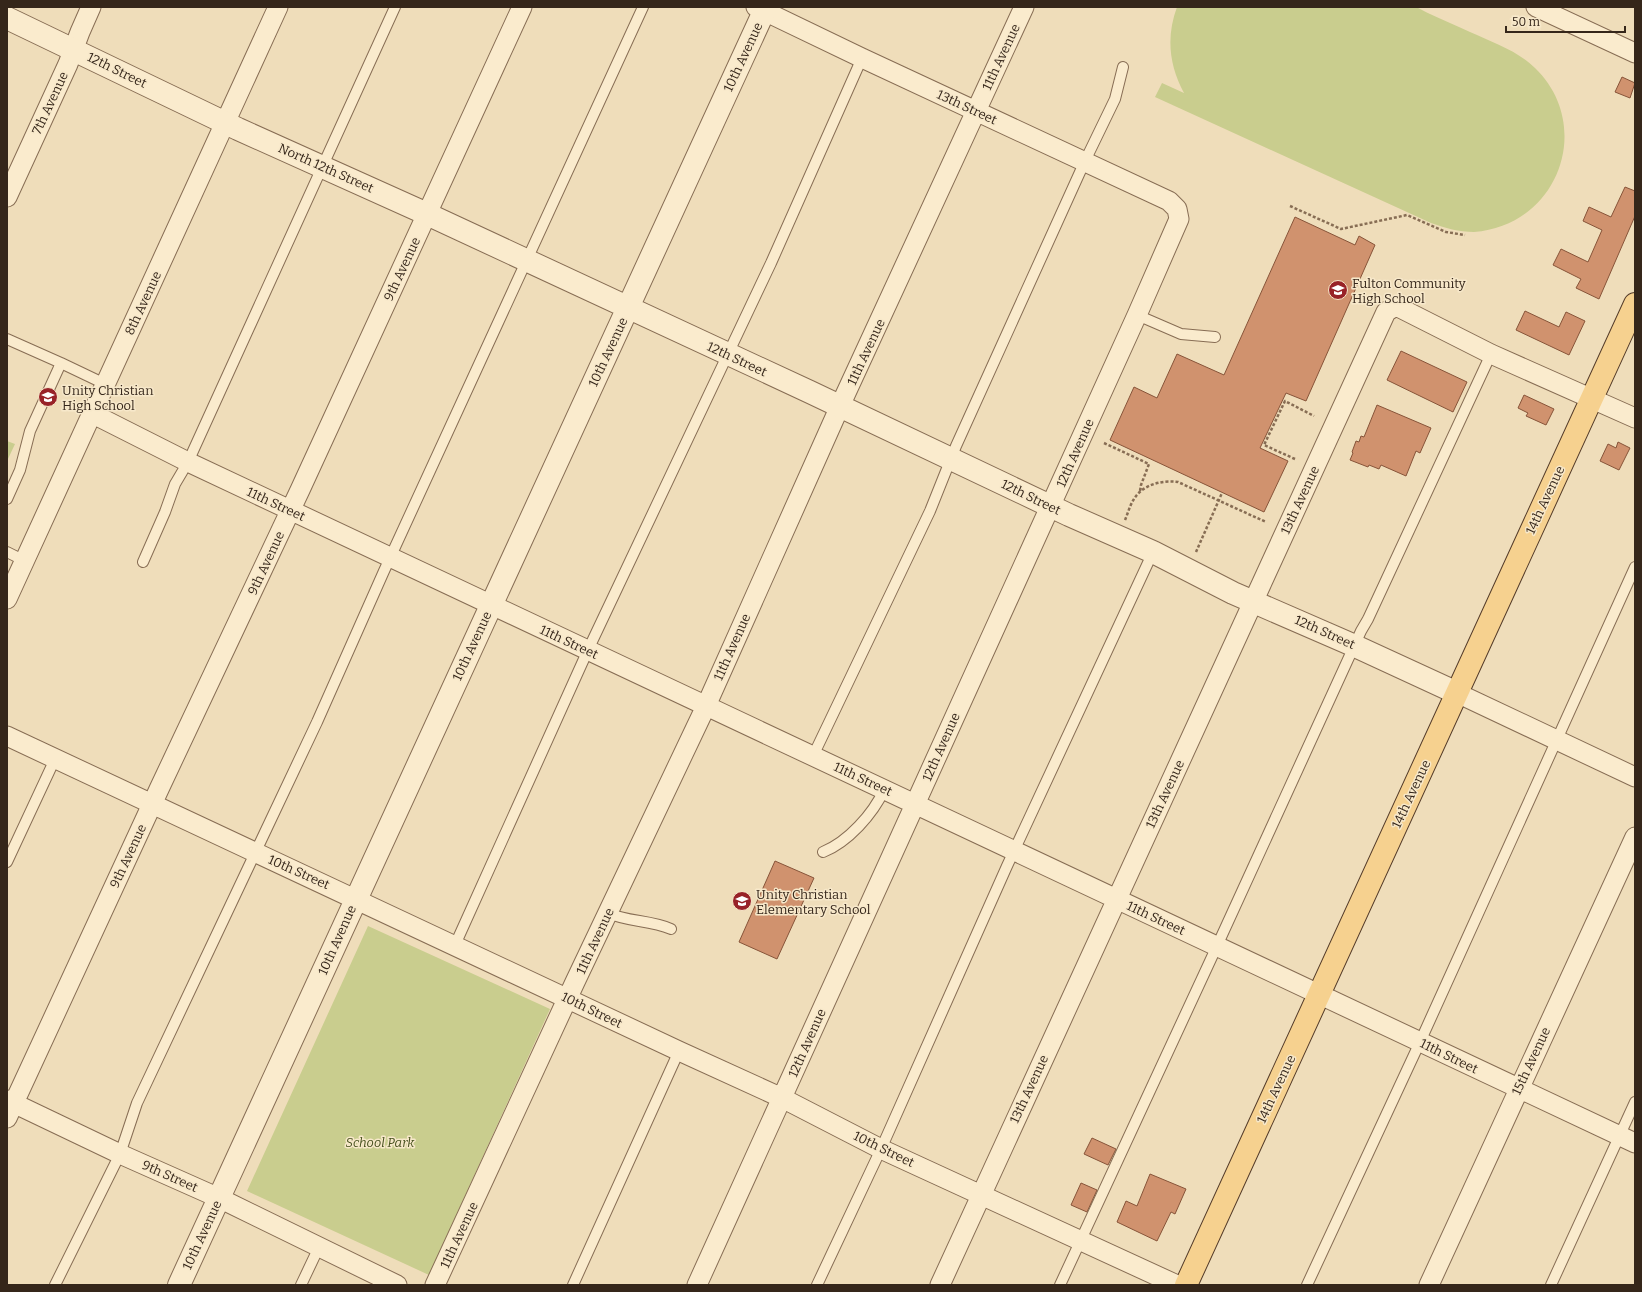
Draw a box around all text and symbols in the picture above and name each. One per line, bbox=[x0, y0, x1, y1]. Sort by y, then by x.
scale bar bbox=[1506, 8, 1625, 34]
text: 50 m bbox=[1512, 15, 1541, 29]
street label: 10th Avenue bbox=[720, 20, 766, 94]
street label: 11th Avenue bbox=[979, 21, 1023, 93]
street label: 12th Street bbox=[85, 49, 149, 91]
street label: 7th Avenue bbox=[29, 69, 71, 137]
street label: 13th Street bbox=[935, 87, 1000, 128]
street label: North 12th Street bbox=[276, 140, 376, 196]
street label: 9th Avenue bbox=[381, 235, 423, 303]
street label: 8th Avenue bbox=[122, 269, 164, 337]
place label: Fulton Community High School bbox=[1352, 276, 1466, 306]
school or university icon: Fulton Community High School bbox=[1327, 279, 1349, 301]
street label: 10th Avenue bbox=[585, 315, 631, 389]
street label: 11th Avenue bbox=[844, 316, 888, 388]
street label: 12th Street bbox=[705, 339, 770, 380]
place label: Unity Christian High School bbox=[62, 383, 154, 413]
school or university icon: Unity Christian High School bbox=[37, 386, 59, 408]
street label: 12th Avenue bbox=[1053, 416, 1097, 490]
street label: 14th Avenue bbox=[1523, 463, 1567, 537]
street label: 13th Avenue bbox=[1278, 464, 1322, 536]
street label: 12th Street bbox=[999, 476, 1063, 518]
street label: 11th Street bbox=[244, 484, 308, 524]
street label: 9th Avenue bbox=[245, 529, 287, 597]
street label: 10th Avenue bbox=[449, 609, 495, 683]
street label: 11th Avenue bbox=[711, 611, 753, 683]
street label: 12th Street bbox=[1293, 612, 1358, 652]
street label: 11th Street bbox=[537, 622, 601, 662]
street label: 12th Avenue bbox=[919, 710, 963, 784]
street label: 14th Avenue bbox=[1389, 757, 1433, 831]
street label: 13th Avenue bbox=[1143, 758, 1187, 830]
street label: 11th Street bbox=[831, 759, 895, 799]
street label: 9th Avenue bbox=[107, 822, 149, 890]
street label: 10th Street bbox=[266, 852, 332, 892]
place label: Unity Christian Elementary School bbox=[756, 887, 871, 917]
school or university icon: Unity Christian Elementary School bbox=[731, 890, 753, 912]
street label: 11th Street bbox=[1124, 898, 1188, 938]
street label: 10th Avenue bbox=[315, 903, 359, 977]
street label: 11th Avenue bbox=[573, 905, 617, 977]
street label: 10th Street bbox=[559, 989, 625, 1031]
street label: 12th Avenue bbox=[785, 1006, 829, 1080]
street label: 15th Avenue bbox=[1509, 1025, 1553, 1097]
street label: 11th Street bbox=[1418, 1036, 1481, 1077]
street label: 14th Avenue bbox=[1254, 1052, 1298, 1126]
street label: 13th Avenue bbox=[1007, 1053, 1051, 1125]
street label: 10th Street bbox=[851, 1128, 917, 1170]
park label: School Park bbox=[346, 1135, 415, 1150]
street label: 9th Street bbox=[140, 1157, 201, 1195]
street label: 10th Avenue bbox=[179, 1198, 225, 1272]
street label: 11th Avenue bbox=[437, 1199, 481, 1271]

